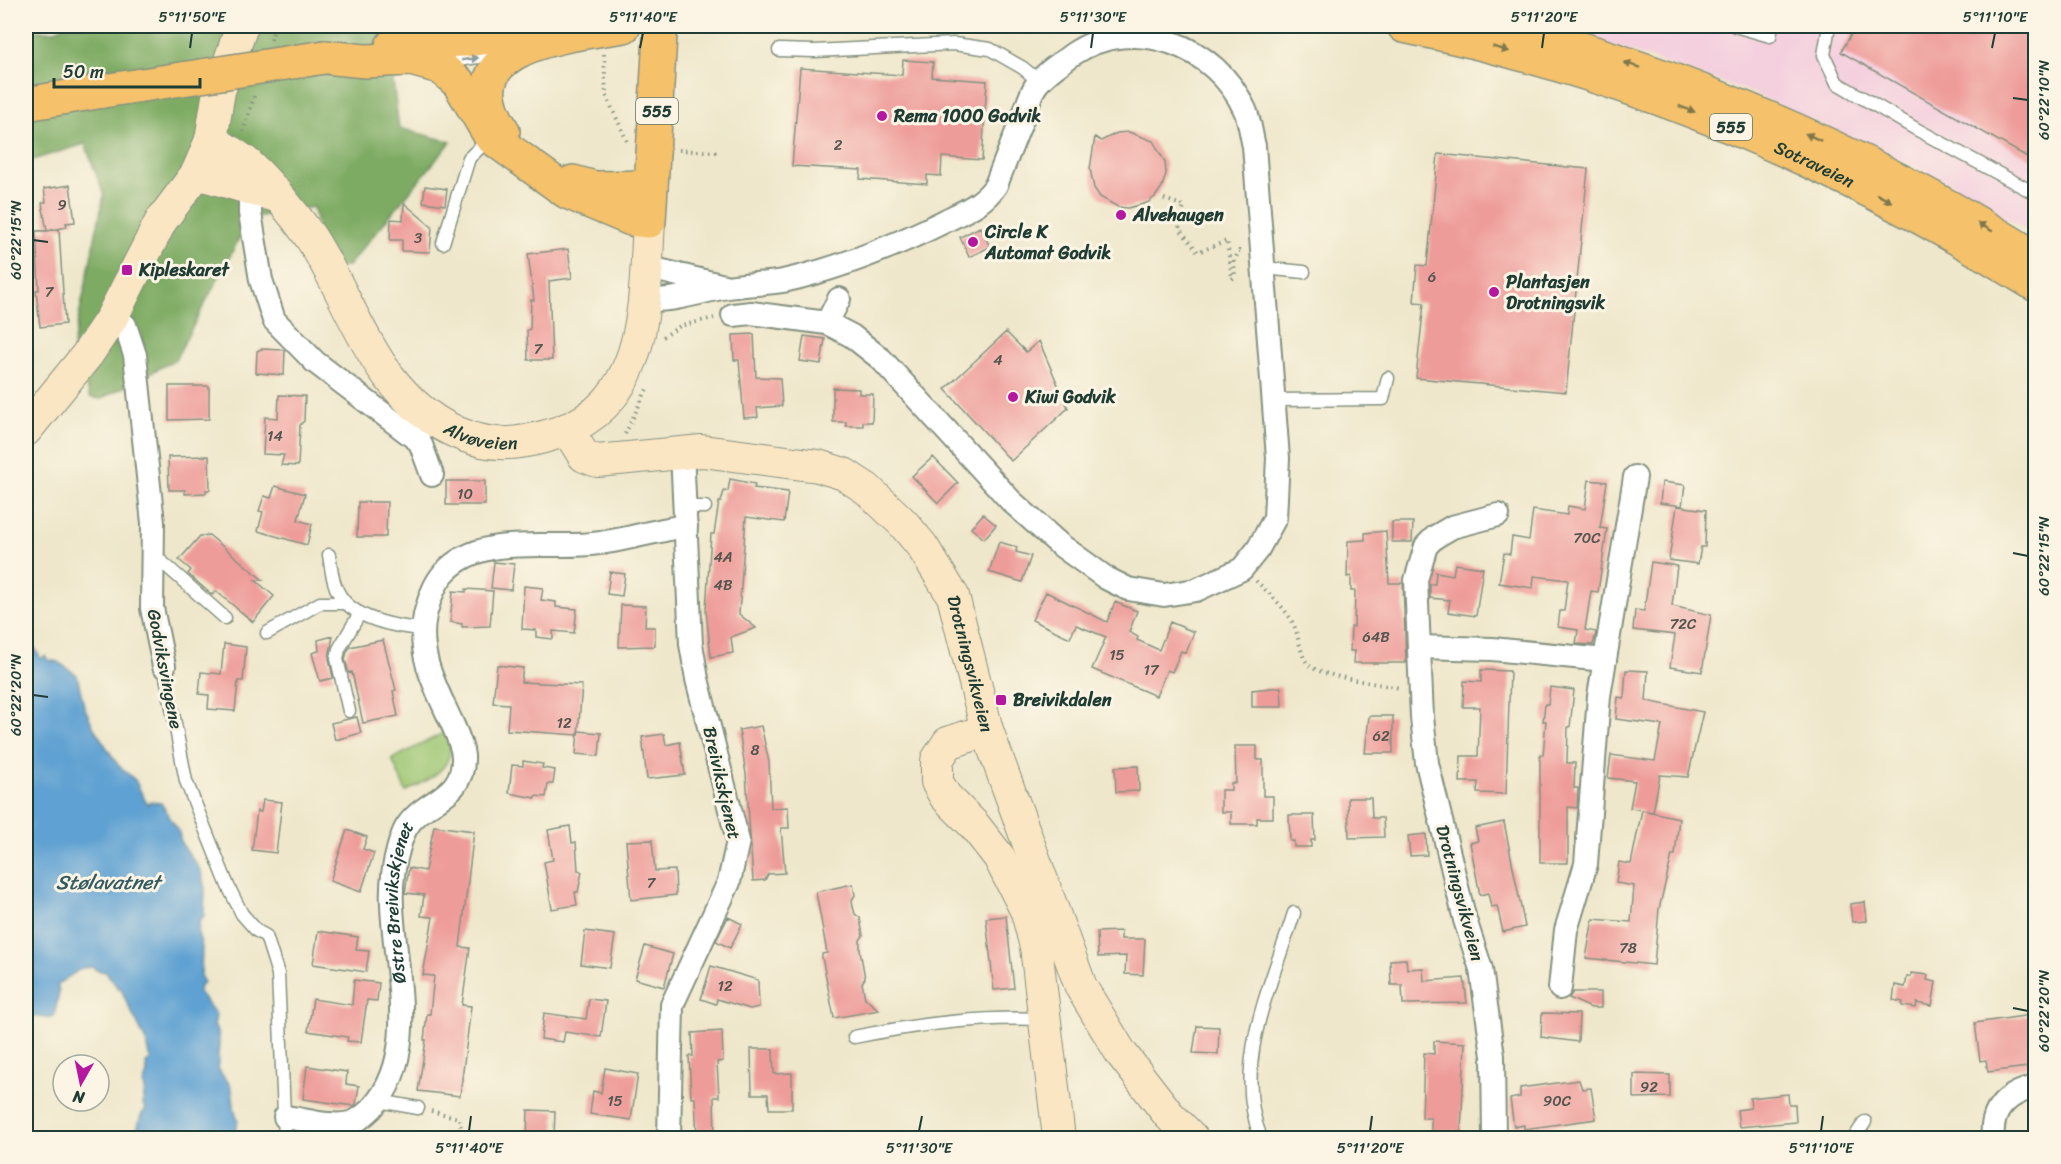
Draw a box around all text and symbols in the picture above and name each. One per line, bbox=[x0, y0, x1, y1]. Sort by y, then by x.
text: 5°11'50"E bbox=[158, 4, 227, 30]
text: 5°11'40"E bbox=[609, 4, 678, 30]
text: 5°11'30"E bbox=[1060, 4, 1128, 30]
text: 5°11'20"E bbox=[1511, 4, 1579, 30]
text: 5°11'10"E bbox=[1963, 4, 2029, 30]
one-way arrow bbox=[1492, 44, 1511, 54]
scale bar bbox=[54, 51, 200, 89]
one-way arrow bbox=[460, 54, 479, 64]
text: 50 m bbox=[63, 56, 104, 88]
one-way arrow bbox=[1623, 59, 1641, 69]
text: 60°22'10"N bbox=[2031, 59, 2057, 140]
road number: 555 bbox=[636, 98, 678, 124]
place label: Rema 1000 Godvik bbox=[893, 100, 1041, 132]
one-way arrow bbox=[1678, 105, 1696, 114]
marker: Rema 1000 Godvik bbox=[875, 109, 889, 123]
road number: 555 bbox=[1710, 114, 1752, 140]
street label: Sotraveien bbox=[1769, 131, 1860, 197]
house number: 2 bbox=[834, 132, 843, 158]
one-way arrow bbox=[1804, 132, 1821, 141]
house number: 9 bbox=[57, 192, 67, 218]
one-way arrow bbox=[1875, 193, 1892, 202]
place label: Alvehaugen bbox=[1132, 199, 1224, 231]
text: 60°22'15"N bbox=[3, 200, 29, 280]
marker: Alvehaugen bbox=[1114, 208, 1128, 222]
place label: Circle K Automat Godvik bbox=[984, 216, 1111, 269]
one-way arrow bbox=[1977, 222, 1994, 232]
house number: 3 bbox=[414, 225, 422, 251]
marker: Circle K Automat Godvik bbox=[966, 235, 980, 249]
place label: Kipleskaret bbox=[138, 254, 230, 286]
marker: Kipleskaret bbox=[120, 263, 134, 277]
house number: 6 bbox=[1428, 264, 1436, 290]
place label: Plantasjen Drotningsvik bbox=[1506, 266, 1605, 319]
house number: 7 bbox=[45, 279, 55, 305]
marker: Plantasjen Drotningsvik bbox=[1487, 285, 1501, 299]
house number: 7 bbox=[534, 336, 544, 362]
house number: 4 bbox=[993, 347, 1003, 373]
place label: Kiwi Godvik bbox=[1024, 381, 1116, 413]
marker: Kiwi Godvik bbox=[1006, 390, 1020, 404]
street label: Alvøveien bbox=[437, 412, 519, 459]
house number: 14 bbox=[267, 423, 283, 449]
house number: 10 bbox=[457, 481, 473, 507]
text: 60°22'15"N bbox=[2031, 516, 2057, 596]
house number: 70C bbox=[1573, 525, 1601, 551]
house number: 4A bbox=[713, 544, 733, 570]
house number: 4B bbox=[714, 572, 733, 598]
street label: Drotningsvikveien bbox=[937, 592, 1003, 736]
street label: Godviksvingene bbox=[138, 606, 192, 732]
house number: 72C bbox=[1670, 611, 1697, 637]
house number: 64B bbox=[1362, 624, 1390, 650]
house number: 15 bbox=[1109, 642, 1125, 668]
text: 60°22'20"N bbox=[3, 653, 29, 736]
house number: 17 bbox=[1143, 657, 1160, 683]
place label: Breivikdalen bbox=[1013, 684, 1112, 716]
marker: Breivikdalen bbox=[994, 693, 1008, 707]
house number: 12 bbox=[556, 710, 572, 736]
street label: Breivikskjenet bbox=[693, 723, 751, 843]
house number: 62 bbox=[1372, 723, 1390, 749]
house number: 8 bbox=[750, 737, 760, 763]
street label: Østre Breivikskjenet bbox=[376, 814, 423, 985]
street label: Drotningsvikveien bbox=[1426, 821, 1494, 965]
water label: Stølavatnet bbox=[56, 865, 163, 900]
house number: 7 bbox=[647, 870, 657, 896]
house number: 78 bbox=[1619, 935, 1637, 961]
text: 60°22'20"N bbox=[2031, 969, 2057, 1052]
house number: 12 bbox=[717, 973, 733, 999]
north arrow bbox=[51, 1053, 111, 1113]
house number: 92 bbox=[1640, 1074, 1658, 1100]
text: N bbox=[70, 1082, 87, 1113]
house number: 15 bbox=[607, 1088, 623, 1114]
house number: 90C bbox=[1543, 1088, 1572, 1114]
text: 5°11'40"E bbox=[435, 1135, 504, 1161]
text: 5°11'30"E bbox=[886, 1135, 954, 1161]
text: 5°11'20"E bbox=[1337, 1135, 1405, 1161]
text: 5°11'10"E bbox=[1789, 1135, 1855, 1161]

